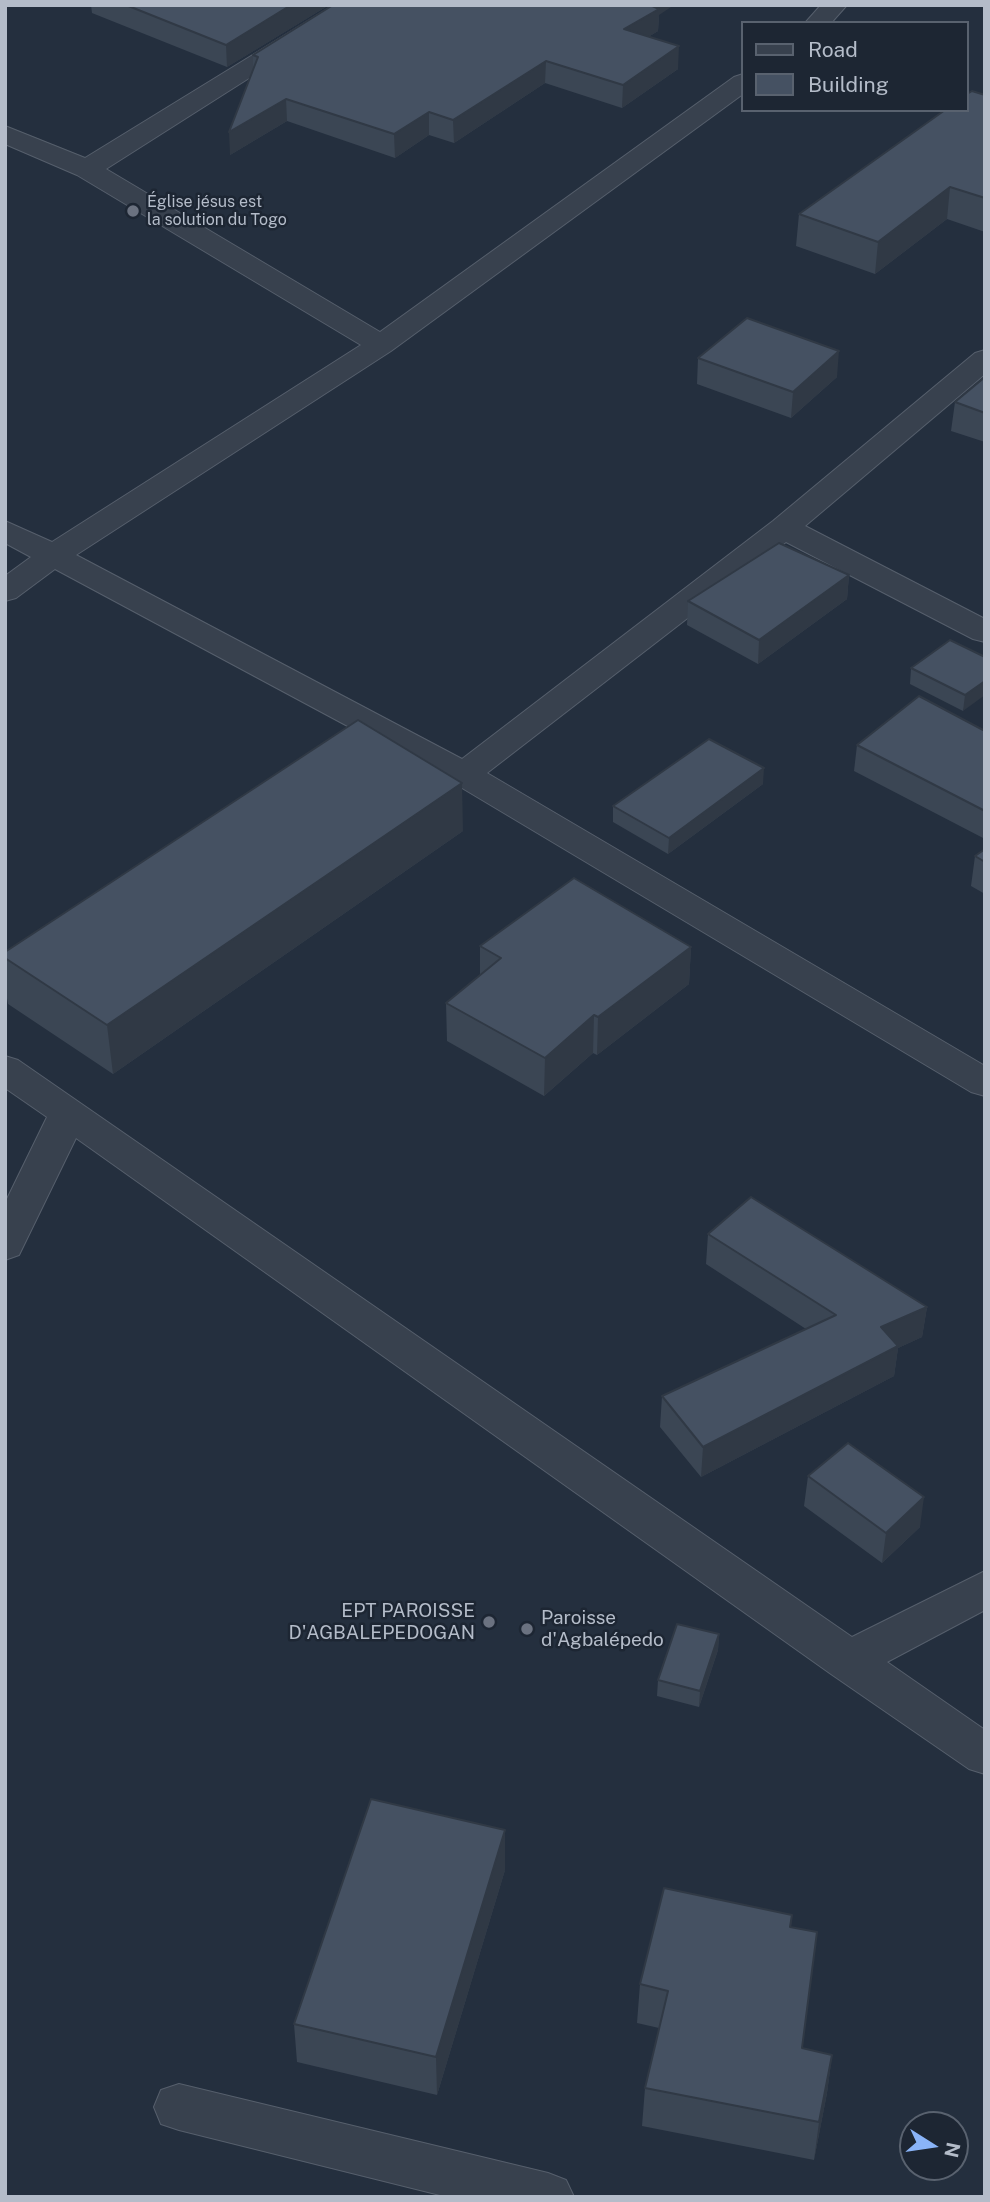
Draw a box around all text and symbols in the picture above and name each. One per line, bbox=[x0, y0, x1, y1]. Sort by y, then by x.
legend bbox=[741, 21, 969, 112]
text: Road bbox=[808, 37, 858, 62]
text: Building bbox=[808, 72, 889, 97]
place label: Église jésus est la solution du Togo bbox=[147, 192, 287, 230]
marker: Église jésus est la solution du Togo bbox=[125, 203, 141, 219]
place label: EPT PAROISSE D'AGBALEPEDOGAN bbox=[288, 1600, 475, 1644]
place label: Paroisse d'Agbalépedo bbox=[541, 1607, 664, 1651]
marker: EPT PAROISSE D'AGBALEPEDOGAN bbox=[481, 1614, 497, 1630]
marker: Paroisse d'Agbalépedo bbox=[519, 1621, 535, 1637]
north arrow bbox=[899, 2111, 969, 2181]
text: N bbox=[940, 2140, 965, 2159]

